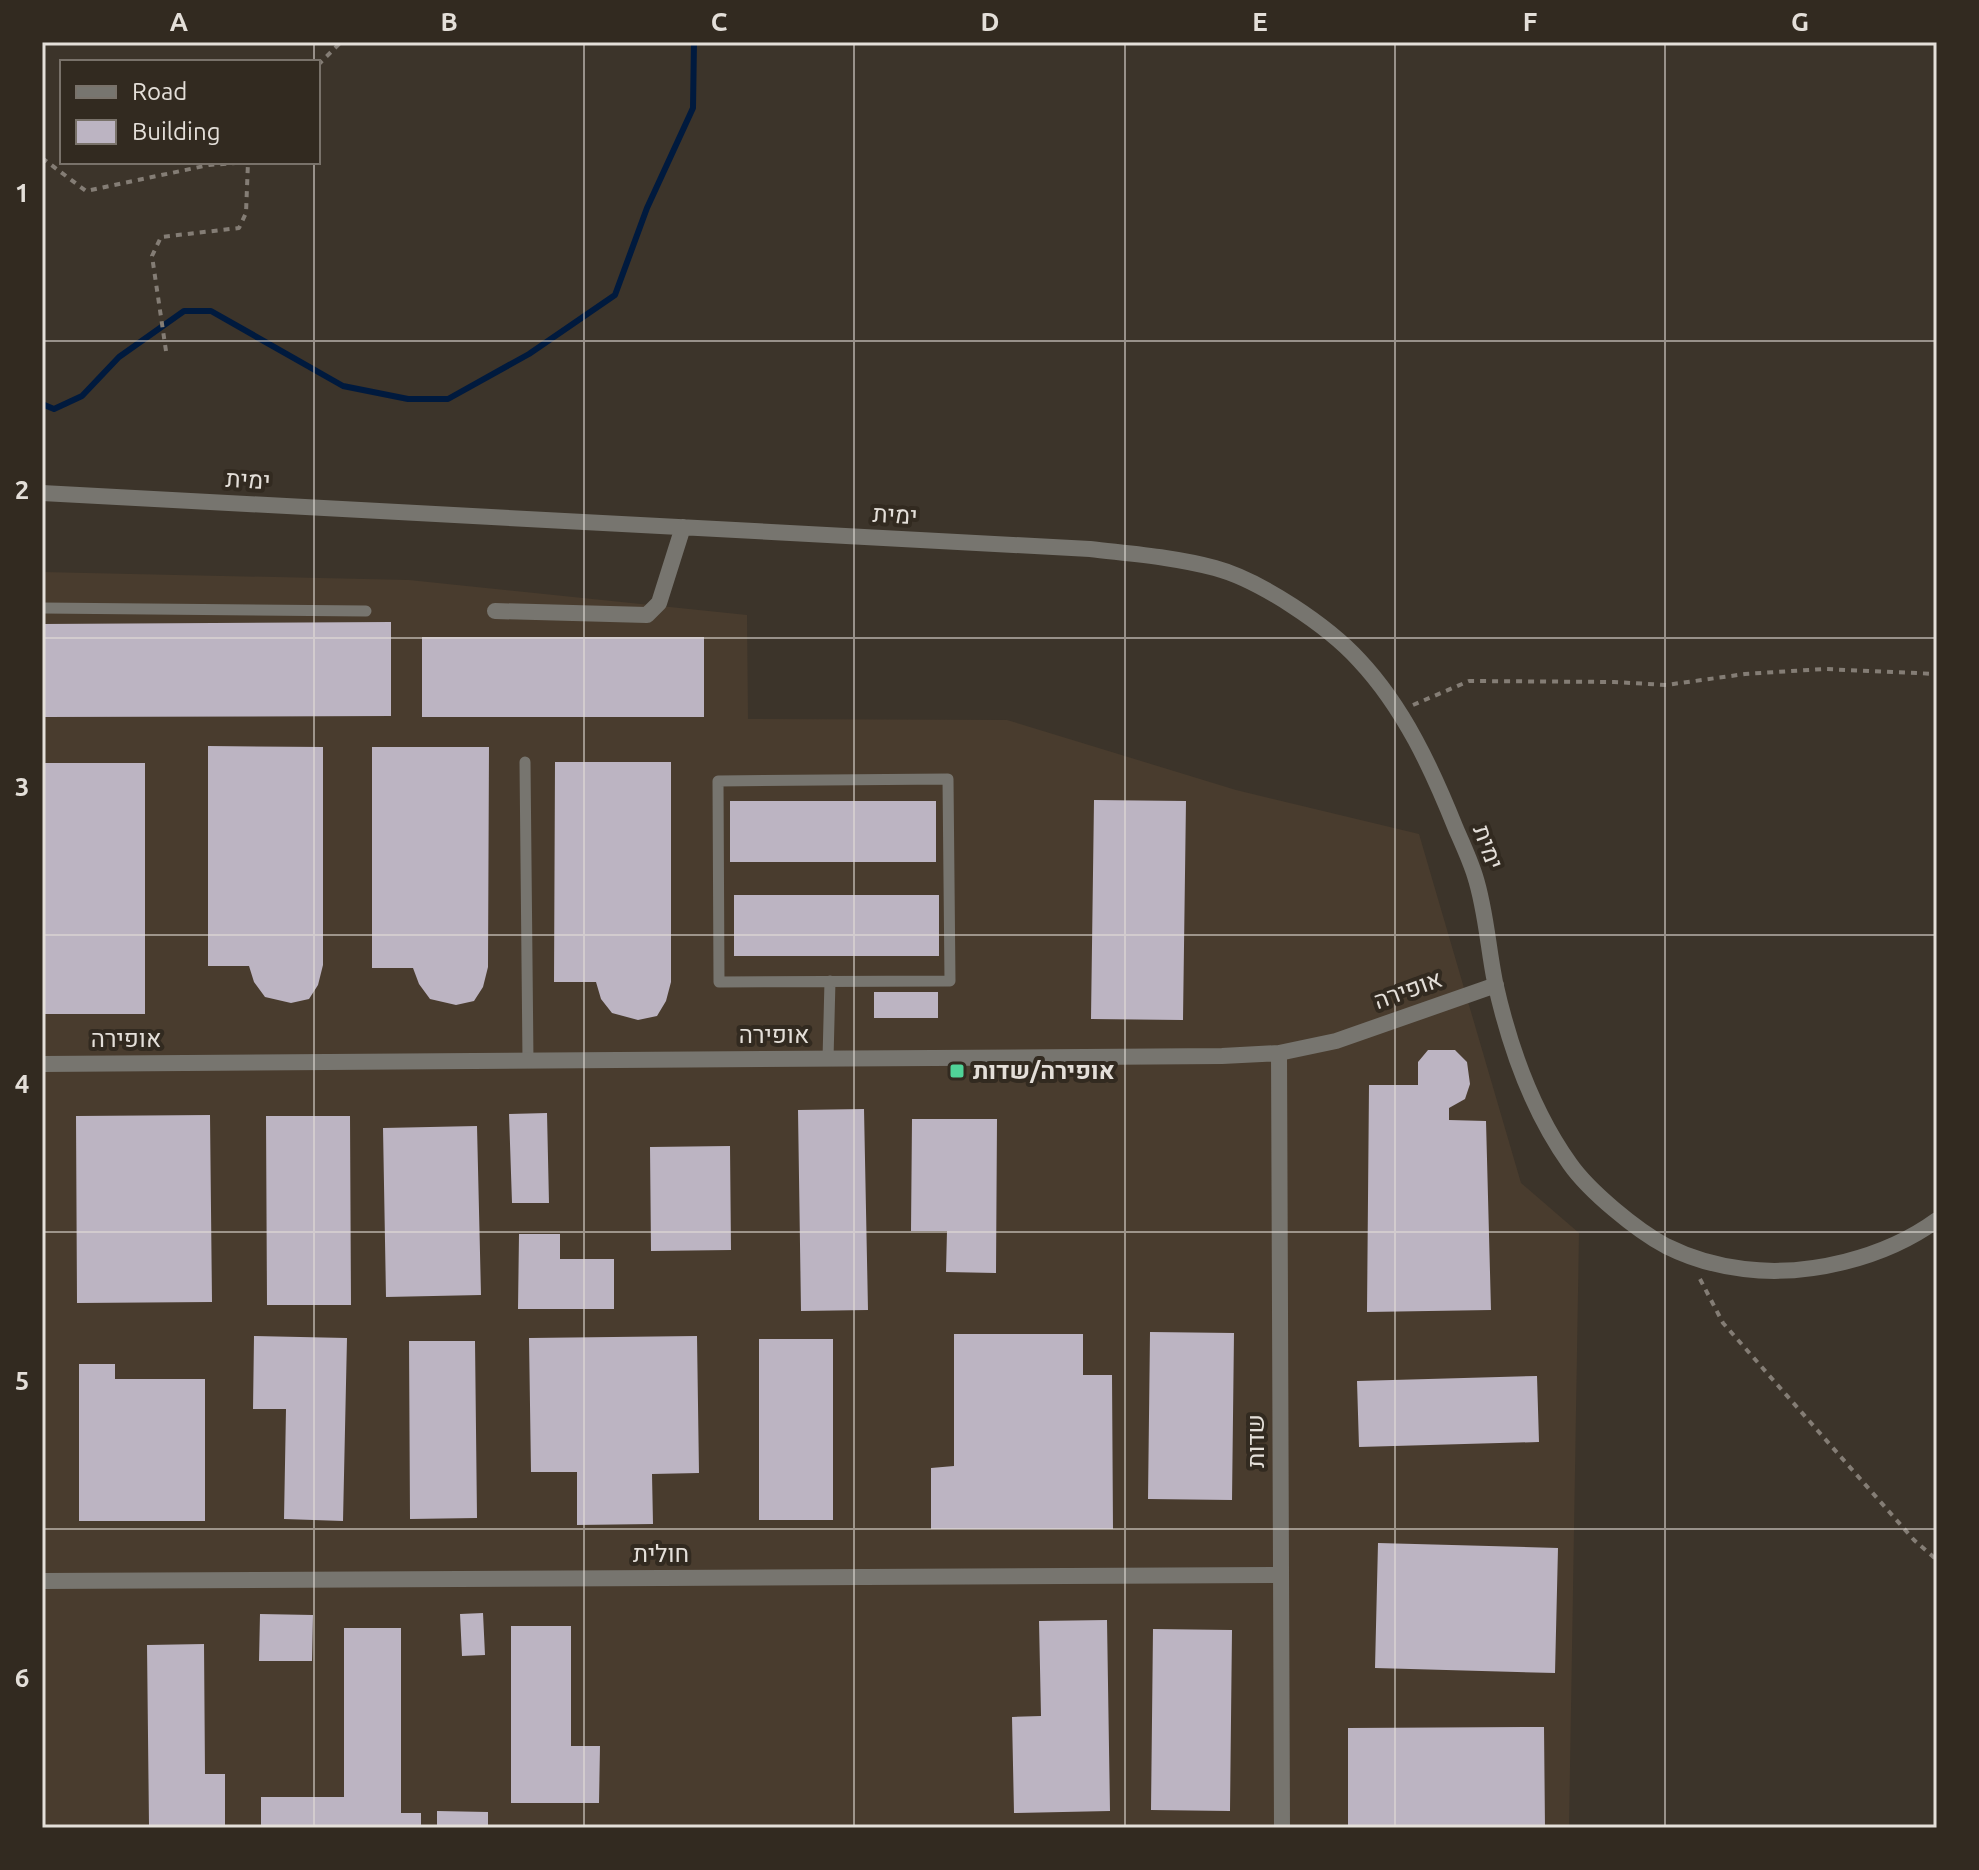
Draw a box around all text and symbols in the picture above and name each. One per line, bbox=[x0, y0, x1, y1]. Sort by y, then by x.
text: A bbox=[170, 7, 189, 36]
text: B bbox=[440, 7, 458, 36]
text: C bbox=[711, 7, 728, 36]
text: D bbox=[981, 7, 999, 36]
text: E bbox=[1252, 7, 1268, 36]
text: F bbox=[1523, 7, 1537, 36]
text: G bbox=[1791, 7, 1809, 36]
legend bbox=[60, 60, 320, 164]
text: Road bbox=[132, 78, 187, 105]
text: Building bbox=[132, 118, 220, 145]
text: 1 bbox=[15, 178, 29, 207]
street label: ימית bbox=[225, 465, 271, 494]
text: 2 bbox=[15, 475, 29, 504]
street label: ימית bbox=[872, 500, 918, 529]
text: 3 bbox=[15, 772, 29, 801]
street label: ימית bbox=[1468, 821, 1509, 872]
street label: אופירה bbox=[1370, 965, 1446, 1014]
street label: אופירה bbox=[739, 1021, 809, 1048]
street label: אופירה bbox=[91, 1025, 161, 1052]
place label: אופירה/שדות bbox=[973, 1057, 1115, 1084]
marker: אופירה/שדות bbox=[948, 1062, 966, 1080]
text: 4 bbox=[15, 1069, 29, 1098]
text: 5 bbox=[15, 1366, 29, 1395]
street label: שדות bbox=[1242, 1414, 1269, 1468]
street label: חולית bbox=[633, 1540, 689, 1567]
text: 6 bbox=[15, 1663, 29, 1692]

